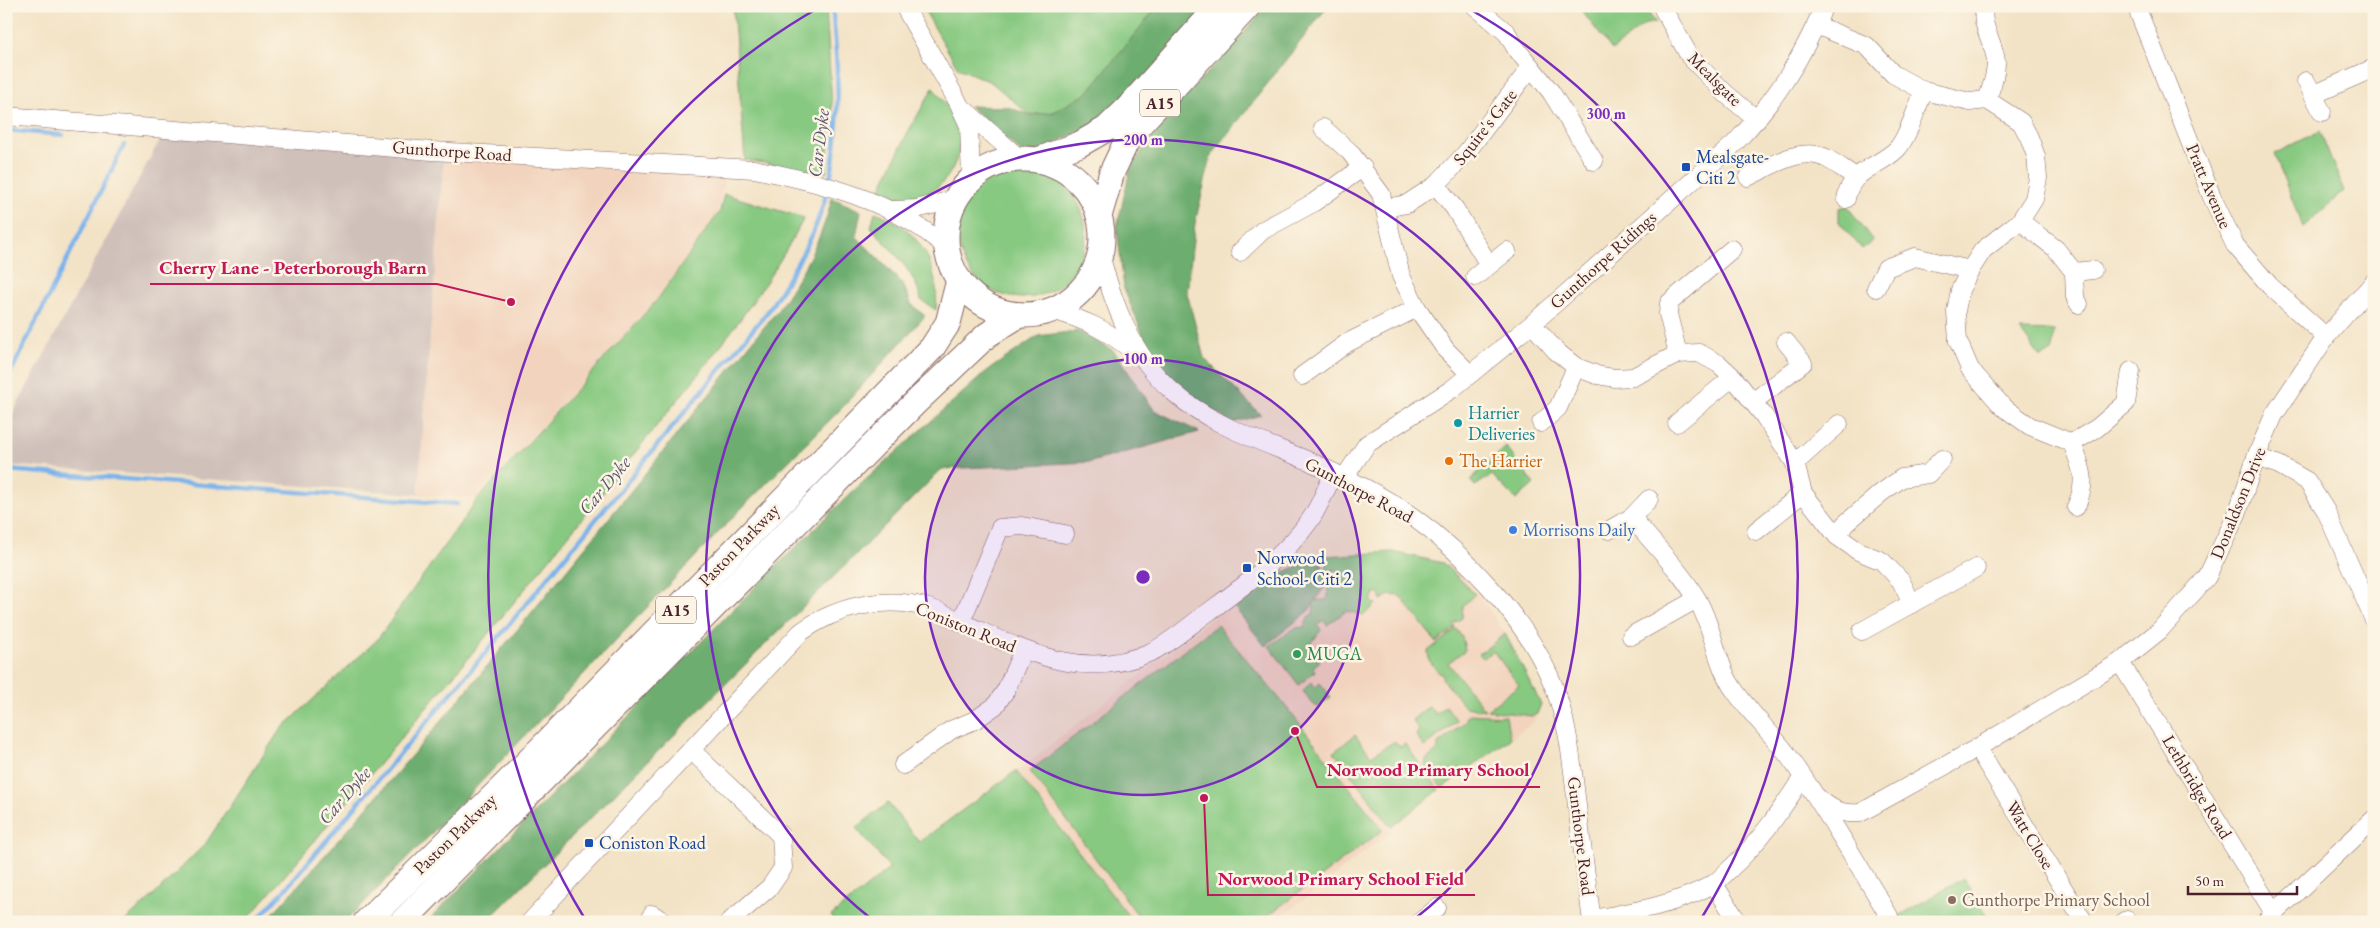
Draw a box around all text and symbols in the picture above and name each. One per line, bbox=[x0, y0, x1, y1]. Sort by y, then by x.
street label: Mealsgate bbox=[1683, 47, 1747, 111]
street label: Squire's Gate bbox=[1448, 84, 1522, 170]
road number: A15 bbox=[1140, 90, 1180, 116]
text: 300 m bbox=[1586, 104, 1626, 123]
water label: Car Dyke bbox=[802, 107, 835, 179]
text: 200 m bbox=[1123, 130, 1163, 149]
street label: Gunthorpe Road bbox=[392, 135, 513, 166]
street label: Pratt Avenue bbox=[2181, 140, 2238, 232]
place label: Mealsgate- Citi 2 bbox=[1696, 145, 1769, 189]
marker: Mealsgate- Citi 2 bbox=[1680, 161, 1692, 173]
street label: Gunthorpe Ridings bbox=[1545, 206, 1661, 314]
callout: Cherry Lane - Peterborough Barn bbox=[150, 250, 437, 284]
text: Cherry Lane - Peterborough Barn bbox=[159, 255, 427, 280]
text: 100 m bbox=[1123, 349, 1163, 368]
place label: Harrier Deliveries bbox=[1468, 401, 1535, 445]
marker: Harrier Deliveries bbox=[1452, 417, 1464, 429]
street label: Donaldson Drive bbox=[2205, 443, 2270, 562]
place label: The Harrier bbox=[1459, 449, 1542, 472]
water label: Car Dyke bbox=[573, 450, 636, 520]
street label: Gunthorpe Road bbox=[1301, 451, 1418, 528]
marker: The Harrier bbox=[1443, 455, 1455, 467]
street label: Paston Parkway bbox=[693, 498, 784, 591]
place label: Morrisons Daily bbox=[1523, 518, 1635, 541]
marker: Morrisons Daily bbox=[1507, 524, 1519, 536]
place label: Norwood School- Citi 2 bbox=[1257, 546, 1352, 590]
marker: Norwood School- Citi 2 bbox=[1241, 562, 1253, 574]
centre of rings bbox=[1134, 568, 1152, 586]
road number: A15 bbox=[656, 596, 696, 624]
street label: Coniston Road bbox=[912, 596, 1021, 658]
place label: MUGA bbox=[1307, 642, 1363, 665]
marker: MUGA bbox=[1291, 648, 1303, 660]
street label: Lethbridge Road bbox=[2157, 731, 2238, 844]
callout: Norwood Primary School bbox=[1317, 753, 1540, 787]
text: Norwood Primary School bbox=[1327, 757, 1530, 782]
water label: Car Dyke bbox=[312, 761, 377, 830]
street label: Gunthorpe Road bbox=[1563, 775, 1600, 898]
street label: Paston Parkway bbox=[408, 788, 501, 879]
street label: Watt Close bbox=[2001, 796, 2060, 873]
place label: Coniston Road bbox=[599, 831, 707, 854]
marker: Coniston Road bbox=[583, 837, 595, 849]
callout: Norwood Primary School Field bbox=[1208, 861, 1475, 895]
scale bar bbox=[2188, 863, 2296, 895]
text: Norwood Primary School Field bbox=[1218, 866, 1465, 891]
text: 50 m bbox=[2195, 871, 2224, 890]
place label: Gunthorpe Primary School bbox=[1962, 888, 2150, 911]
marker: Gunthorpe Primary School bbox=[1946, 894, 1958, 906]

